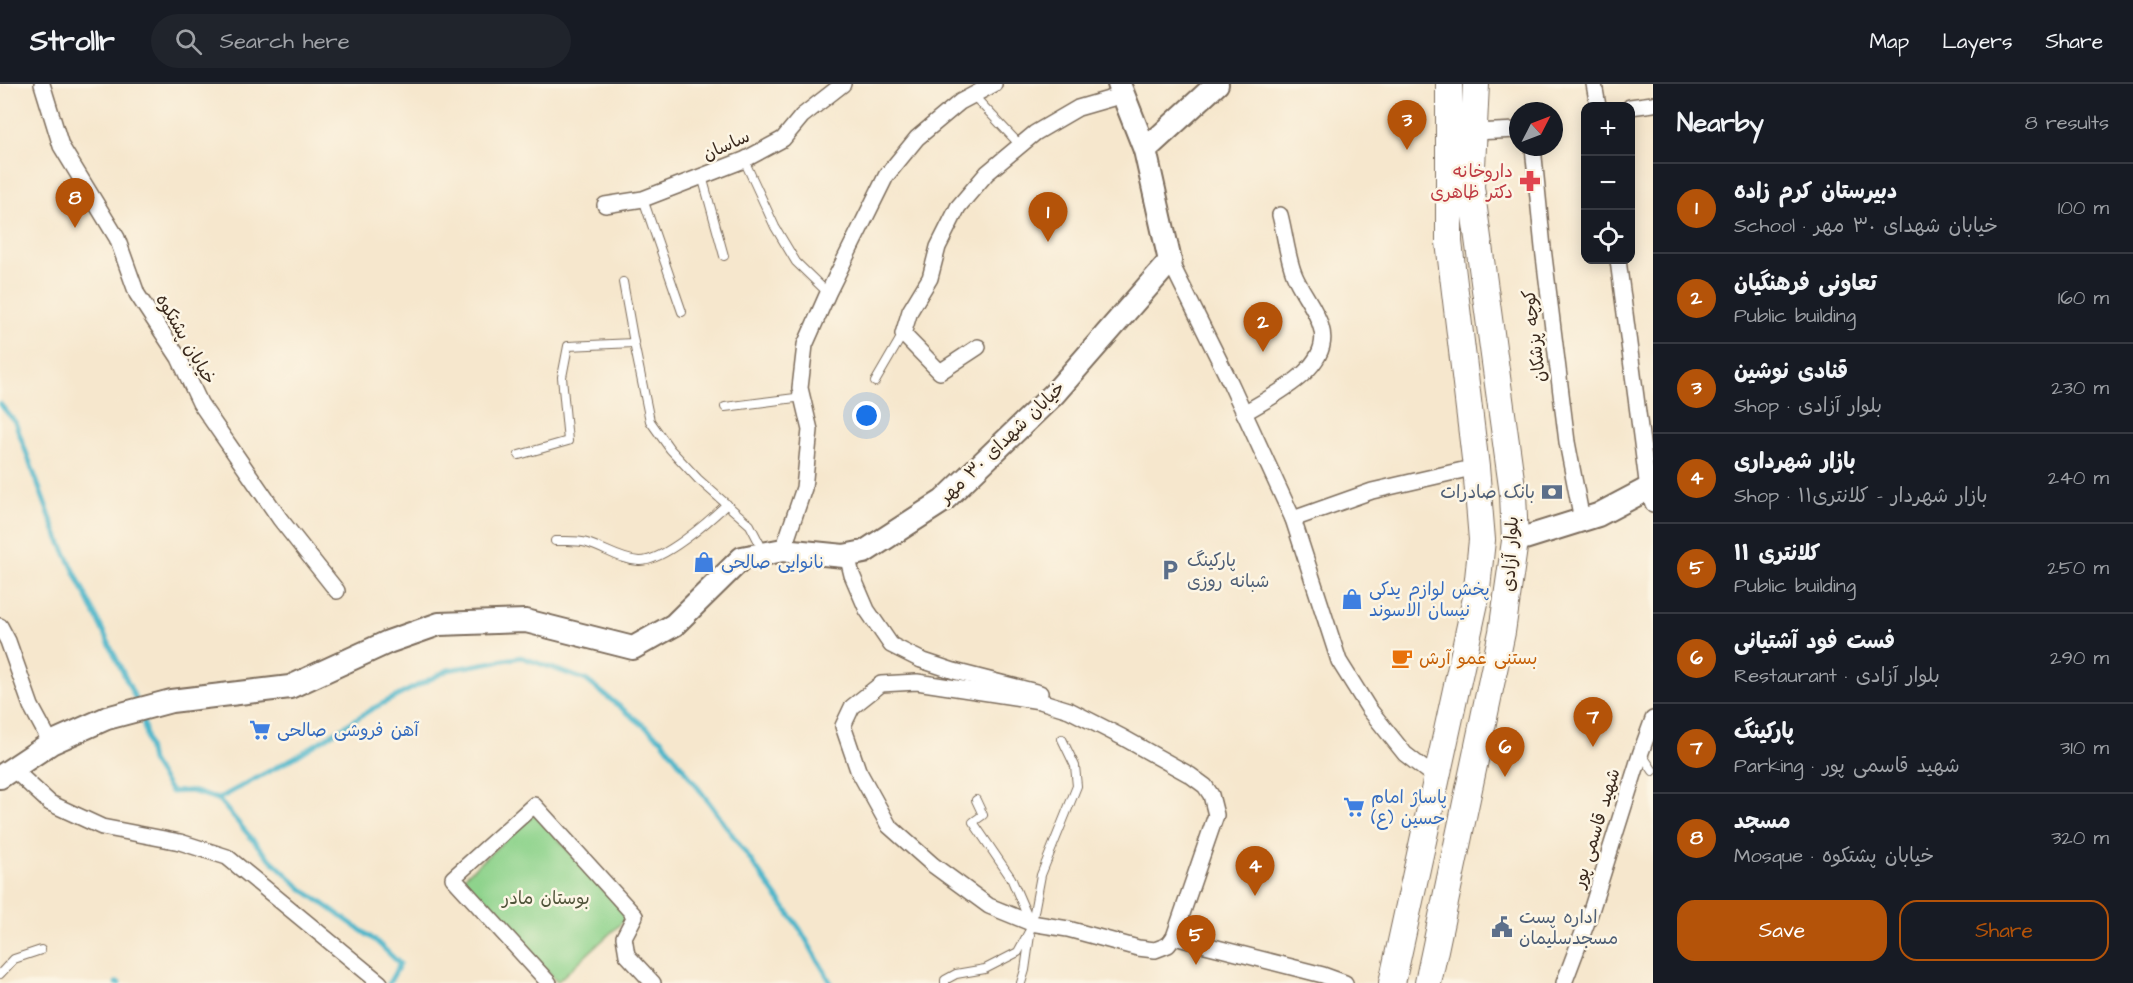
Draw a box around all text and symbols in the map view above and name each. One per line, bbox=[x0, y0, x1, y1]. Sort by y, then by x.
search box bbox=[151, 14, 571, 68]
text: Strollr bbox=[30, 22, 115, 61]
icon: search bbox=[172, 25, 205, 58]
text: Search here bbox=[220, 26, 350, 57]
text: Map bbox=[1869, 27, 1909, 56]
text: Layers bbox=[1942, 27, 2012, 56]
text: Share bbox=[2045, 27, 2103, 56]
pin: 3 bbox=[1388, 100, 1426, 150]
north arrow bbox=[1509, 102, 1563, 156]
map controls bbox=[1581, 102, 1635, 264]
button: + bbox=[1581, 102, 1635, 156]
text: Nearby bbox=[1677, 105, 1764, 141]
text: 8 results bbox=[2025, 109, 2109, 137]
street label: ساسان bbox=[699, 124, 754, 167]
button: − bbox=[1581, 156, 1635, 210]
place label: داروخانه دکتر ظاهری bbox=[1430, 159, 1513, 205]
pharmacy icon: داروخانه دکتر ظاهری bbox=[1518, 169, 1542, 193]
text: دبیرستان کرم زاده bbox=[1734, 176, 1897, 207]
pin: 8 bbox=[56, 178, 94, 228]
pin: 1 bbox=[1028, 192, 1068, 242]
text: 1 bbox=[1695, 194, 1698, 222]
text: 100 m bbox=[2058, 194, 2109, 222]
button: locate bbox=[1581, 210, 1635, 264]
text: School · خیابان شهدای ۳۰ مهر bbox=[1734, 212, 1998, 240]
text: تعاونی فرهنگیان bbox=[1734, 268, 1877, 299]
text: 2 bbox=[1691, 284, 1702, 312]
text: 160 m bbox=[2058, 284, 2109, 312]
street label: کوچه پزشکان bbox=[1516, 288, 1553, 384]
street label: خیابان پشتکوه bbox=[149, 289, 222, 389]
pin: 2 bbox=[1244, 302, 1282, 352]
text: Public building bbox=[1734, 302, 1856, 330]
text: قنادی نوشین bbox=[1734, 356, 1848, 387]
text: 3 bbox=[1691, 374, 1702, 402]
text: 230 m bbox=[2051, 374, 2109, 402]
street label: خیابان شهدای ۳۰ مهر bbox=[933, 376, 1071, 510]
text: Shop · بلوار آزادی bbox=[1734, 392, 1882, 420]
your location bbox=[852, 401, 881, 430]
text: بازار شهرداری bbox=[1734, 446, 1856, 477]
text: 4 bbox=[1690, 464, 1703, 492]
text: 240 m bbox=[2048, 464, 2109, 492]
place label: بانک صادرات bbox=[1440, 480, 1535, 505]
bank icon: بانک صادرات bbox=[1540, 480, 1564, 504]
text: Shop · بازار شهردار - کلانتری۱۱ bbox=[1734, 482, 1988, 510]
street label: بلوار آزادی bbox=[1496, 516, 1525, 592]
text: کلانتری ۱۱ bbox=[1734, 538, 1820, 569]
place label: پارکینگ شبانه روزی bbox=[1187, 548, 1269, 594]
shop icon: نانوایی صالحی bbox=[692, 550, 716, 574]
place label: نانوایی صالحی bbox=[721, 550, 825, 575]
text: 5 bbox=[1689, 554, 1704, 582]
text: 250 m bbox=[2047, 554, 2109, 582]
parking icon: پارکینگ شبانه روزی bbox=[1158, 558, 1182, 582]
text: Public building bbox=[1734, 572, 1856, 600]
place label: پخش لوازم یدکی نیسان الاسوند bbox=[1369, 577, 1490, 623]
shop icon: پخش لوازم یدکی نیسان الاسوند bbox=[1340, 587, 1364, 611]
text: فست فود آشتیانی bbox=[1734, 626, 1895, 657]
text: 6 bbox=[1690, 644, 1703, 672]
text: 290 m bbox=[2050, 644, 2109, 672]
cafe icon: بستنی عمو آرش bbox=[1390, 646, 1414, 670]
place label: بستنی عمو آرش bbox=[1419, 646, 1537, 671]
text: Restaurant · بلوار آزادی bbox=[1734, 662, 1940, 690]
pin: 7 bbox=[1574, 698, 1612, 747]
text: پارکینگ bbox=[1734, 716, 1794, 747]
supermarket icon: آهن فروشی صالحی bbox=[248, 718, 272, 742]
place label: آهن فروشی صالحی bbox=[277, 718, 420, 743]
pin: 6 bbox=[1486, 728, 1524, 777]
text: 7 bbox=[1690, 734, 1703, 762]
text: 310 m bbox=[2060, 734, 2109, 762]
text: Parking · شهید قاسمی پور bbox=[1734, 752, 1960, 780]
street label: شهید قاسمی پور bbox=[1566, 765, 1626, 893]
place label: پاساژ امام حسین (ع) bbox=[1371, 785, 1447, 831]
supermarket icon: پاساژ امام حسین (ع) bbox=[1342, 795, 1366, 819]
text: مسجد bbox=[1734, 806, 1790, 837]
text: 8 bbox=[1690, 824, 1703, 852]
text: 320 m bbox=[2051, 824, 2109, 852]
text: Mosque · خیابان پشتکوه bbox=[1734, 842, 1934, 870]
pin: 4 bbox=[1236, 846, 1274, 896]
park label: بوستان مادر bbox=[500, 886, 590, 911]
button: Save bbox=[1677, 900, 1887, 961]
button: Share bbox=[1899, 900, 2109, 961]
place label: اداره پست مسجدسلیمان bbox=[1519, 905, 1618, 951]
public building icon: اداره پست مسجدسلیمان bbox=[1490, 915, 1514, 939]
pin: 5 bbox=[1176, 916, 1216, 965]

